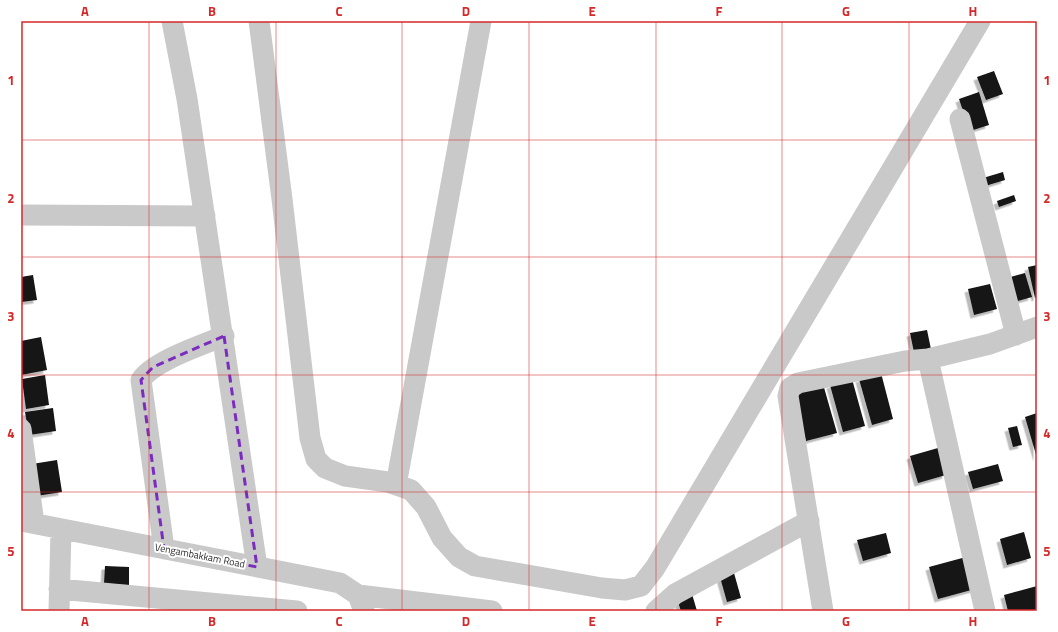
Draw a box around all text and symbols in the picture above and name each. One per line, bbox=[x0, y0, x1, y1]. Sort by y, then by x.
text: A bbox=[81, 1, 89, 21]
text: B bbox=[208, 1, 216, 21]
text: C bbox=[335, 1, 343, 21]
text: D bbox=[462, 1, 470, 21]
text: E bbox=[588, 1, 596, 21]
text: F bbox=[716, 1, 723, 21]
text: G bbox=[842, 1, 850, 21]
text: H bbox=[969, 1, 977, 21]
text: 1 bbox=[7, 70, 15, 90]
text: 1 bbox=[1043, 70, 1051, 90]
text: 2 bbox=[7, 188, 15, 208]
text: 2 bbox=[1043, 188, 1051, 208]
text: 3 bbox=[7, 306, 15, 326]
text: 3 bbox=[1043, 306, 1051, 326]
text: 4 bbox=[7, 423, 15, 443]
text: 4 bbox=[1043, 423, 1051, 443]
street label: Vengambakkam Road bbox=[154, 539, 246, 572]
text: 5 bbox=[7, 541, 15, 561]
text: 5 bbox=[1043, 541, 1051, 561]
text: A bbox=[81, 611, 89, 631]
text: B bbox=[208, 611, 216, 631]
text: C bbox=[335, 611, 343, 631]
text: D bbox=[462, 611, 470, 631]
text: E bbox=[588, 611, 596, 631]
text: F bbox=[716, 611, 723, 631]
text: G bbox=[842, 611, 850, 631]
text: H bbox=[969, 611, 977, 631]

